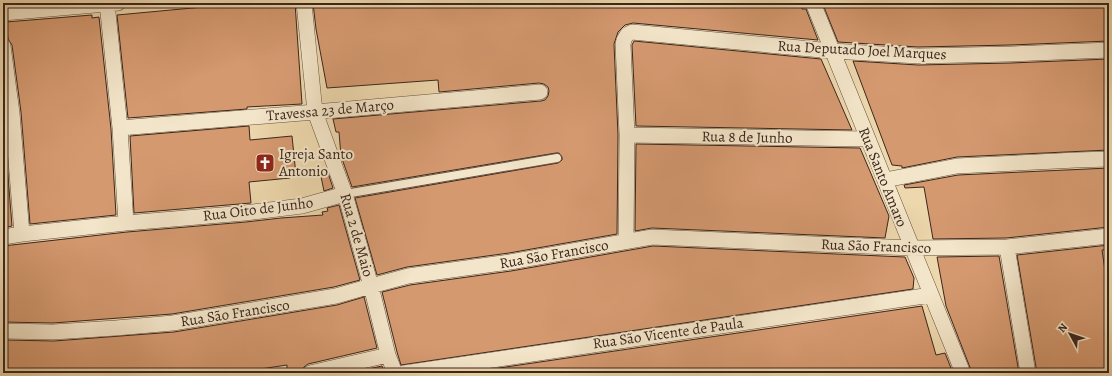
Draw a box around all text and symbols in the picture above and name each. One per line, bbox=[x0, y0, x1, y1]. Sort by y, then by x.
street label: Rua Deputado Joel Marques bbox=[777, 36, 947, 64]
street label: Travessa 23 de Março bbox=[265, 94, 395, 126]
street label: Rua Santo Amaro bbox=[854, 124, 912, 230]
street label: Rua 8 de Junho bbox=[701, 126, 793, 148]
place label: Igreja Santo Antonio bbox=[278, 144, 353, 181]
church icon: Igreja Santo Antonio bbox=[254, 152, 276, 174]
street label: Rua 2 de Maio bbox=[336, 191, 378, 279]
street label: Rua Oito de Junho bbox=[202, 192, 314, 226]
street label: Rua São Francisco bbox=[821, 234, 931, 258]
street label: Rua São Francisco bbox=[498, 235, 610, 273]
street label: Rua São Francisco bbox=[179, 294, 291, 332]
street label: Rua São Vicente de Paula bbox=[591, 313, 745, 353]
north arrow bbox=[1050, 314, 1090, 354]
text: N bbox=[1054, 320, 1071, 336]

